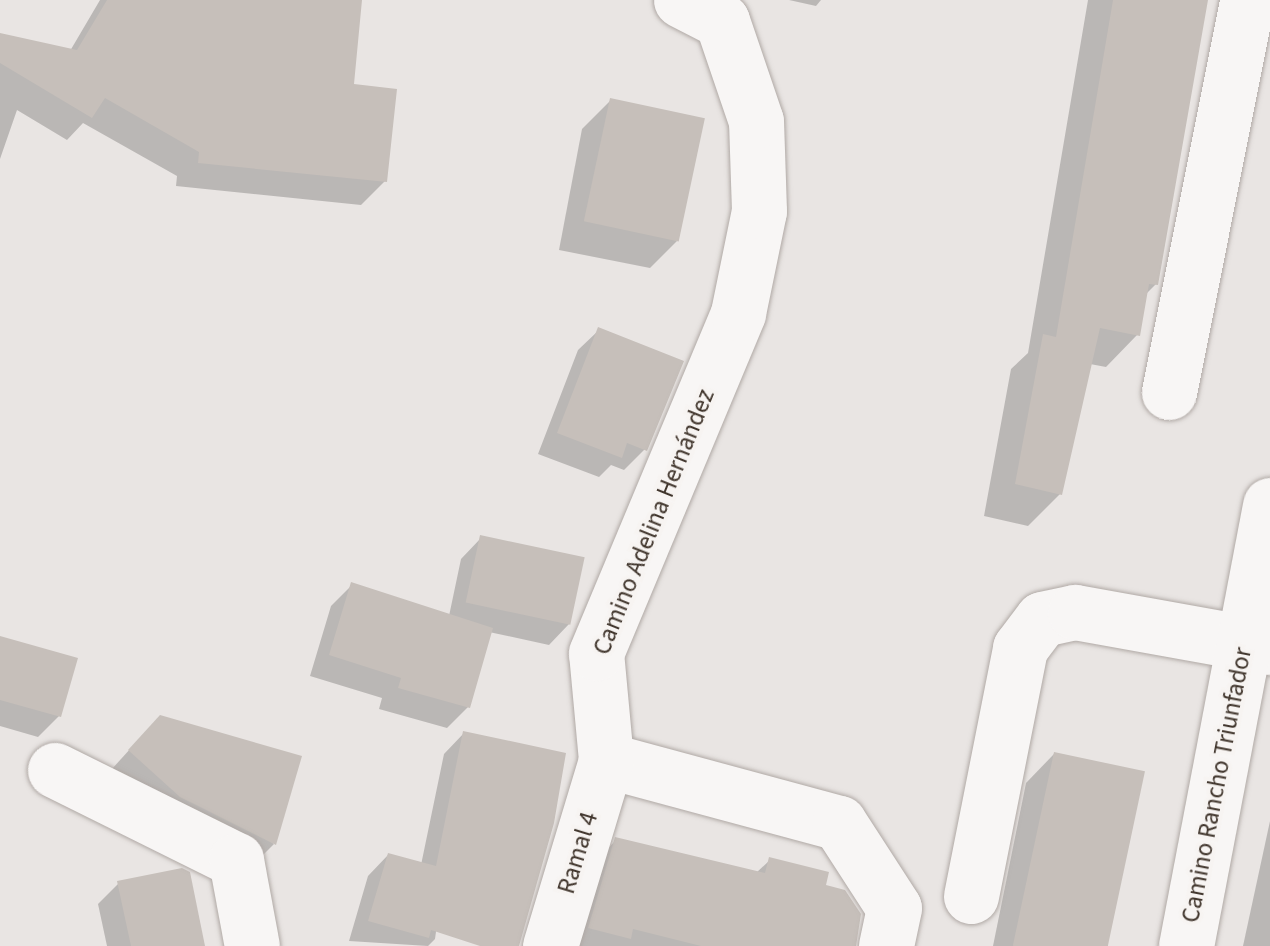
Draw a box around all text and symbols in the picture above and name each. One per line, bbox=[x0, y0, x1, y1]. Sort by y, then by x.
street label: Camino Adelina Hernández bbox=[587, 385, 721, 659]
street label: Camino Rancho Triunfador bbox=[1176, 645, 1258, 925]
street label: Ramal 4 bbox=[551, 809, 605, 897]

